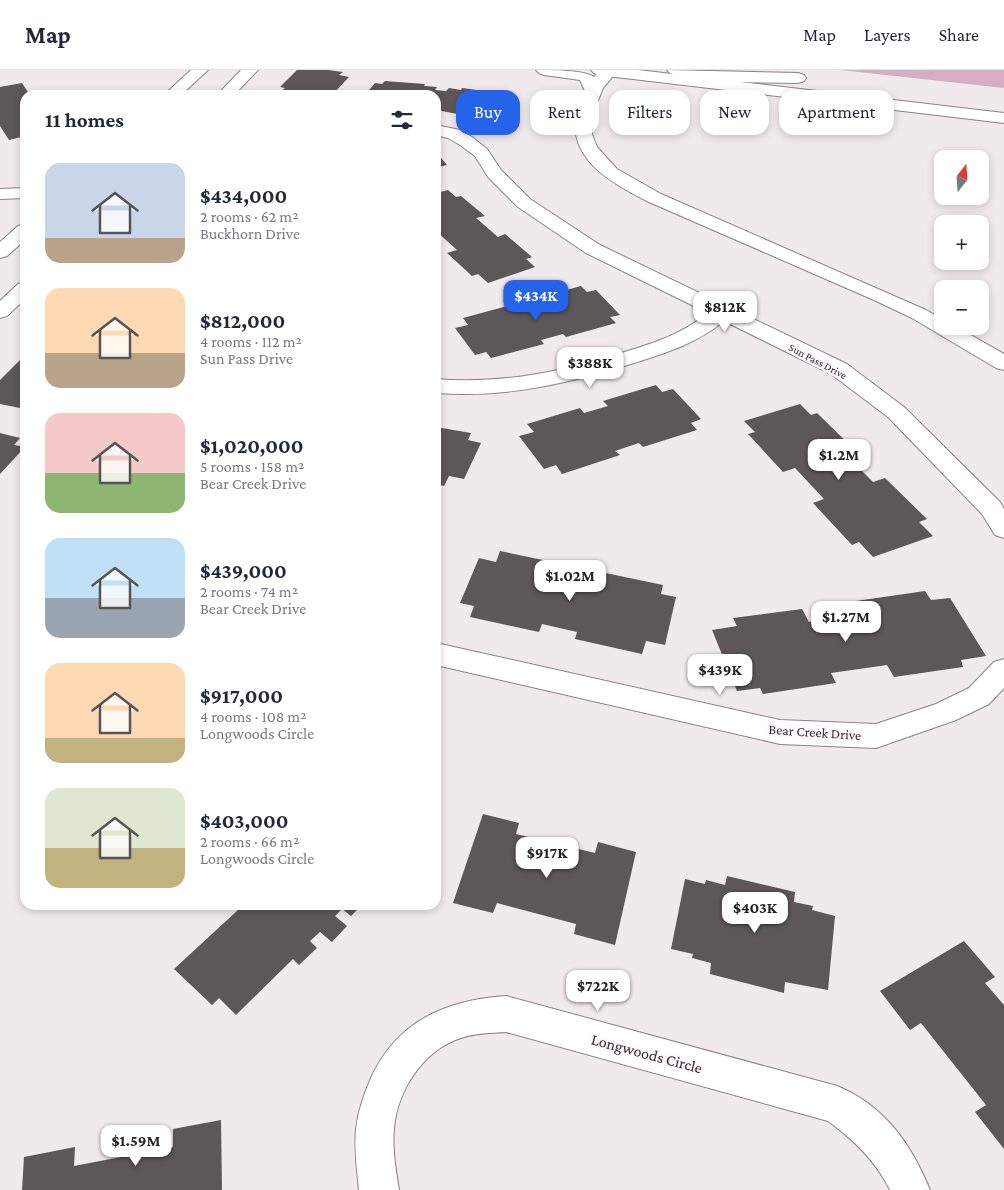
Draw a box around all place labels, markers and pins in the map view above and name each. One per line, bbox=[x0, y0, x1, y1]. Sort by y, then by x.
pin: $434K bbox=[501, 280, 571, 322]
pin: $812K bbox=[690, 290, 760, 333]
pin: $388K bbox=[555, 346, 625, 389]
pin: $1.2M bbox=[804, 438, 874, 481]
pin: $1.02M bbox=[529, 560, 611, 602]
pin: $1.27M bbox=[805, 600, 887, 643]
pin: $439K bbox=[685, 654, 755, 696]
pin: $917K bbox=[512, 836, 582, 879]
pin: $403K bbox=[720, 892, 790, 934]
pin: $722K bbox=[563, 970, 633, 1012]
pin: $1.59M bbox=[95, 1124, 177, 1167]

